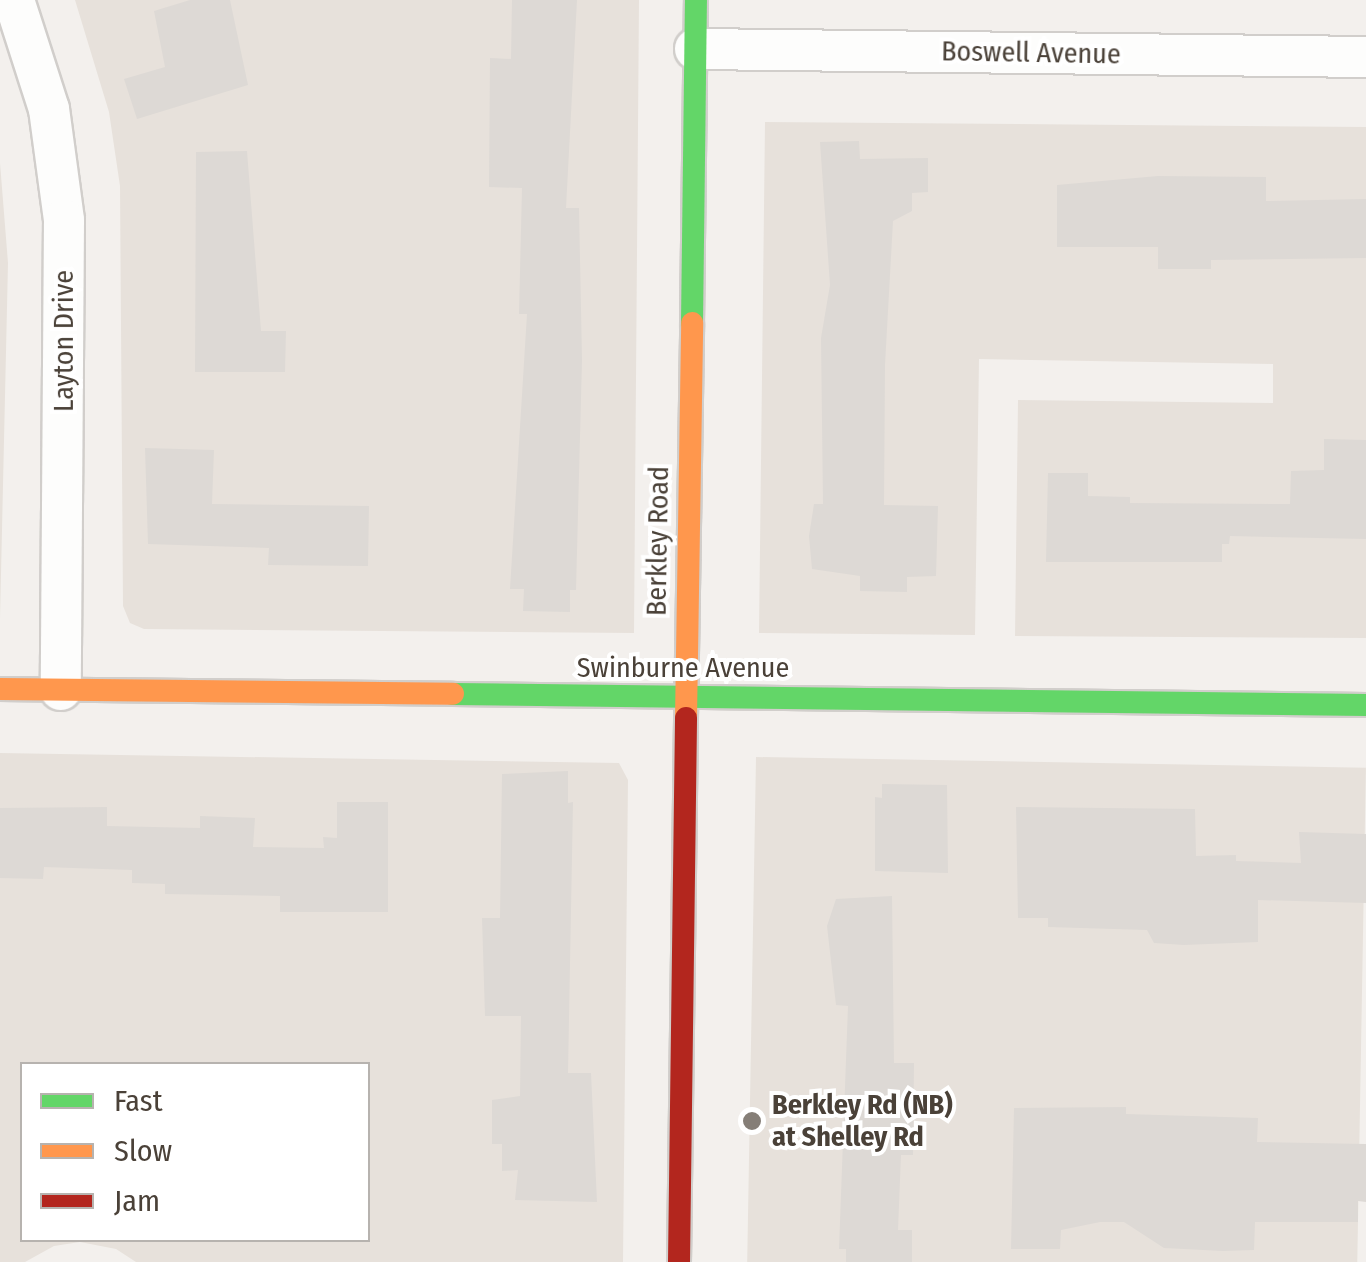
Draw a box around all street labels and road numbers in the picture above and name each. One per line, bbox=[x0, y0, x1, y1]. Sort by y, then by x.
street label: Boswell Avenue bbox=[941, 35, 1121, 71]
street label: Layton Drive bbox=[47, 270, 81, 412]
street label: Berkley Road bbox=[640, 466, 676, 616]
street label: Swinburne Avenue bbox=[577, 651, 789, 685]

